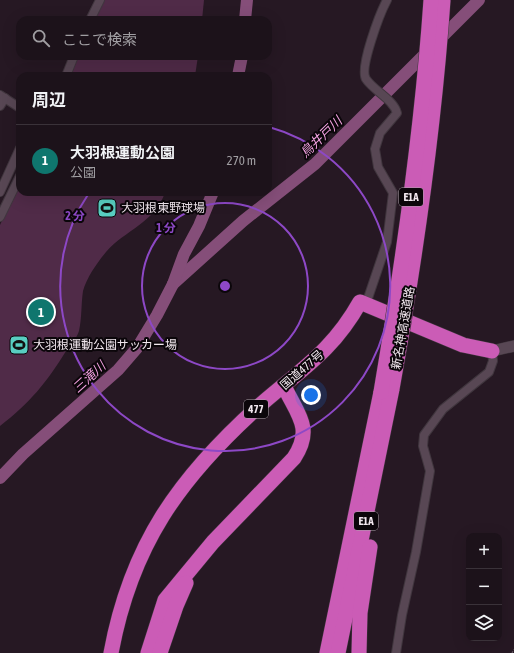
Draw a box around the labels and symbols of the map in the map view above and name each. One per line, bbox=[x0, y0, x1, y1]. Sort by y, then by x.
water label: 鳥井戸川 bbox=[297, 112, 346, 160]
road number: E1A bbox=[399, 188, 423, 206]
sports icon: 大羽根東野球場 bbox=[96, 197, 118, 219]
place label: 大羽根東野球場 bbox=[121, 201, 205, 215]
text: 2 分 bbox=[65, 209, 85, 223]
text: 1 分 bbox=[156, 221, 176, 235]
centre of rings bbox=[218, 279, 232, 293]
street label: 新名神高速道路 bbox=[389, 285, 417, 371]
pin: 1 bbox=[28, 297, 54, 327]
sports icon: 大羽根運動公園サッカー場 bbox=[8, 334, 30, 356]
place label: 大羽根運動公園サッカー場 bbox=[33, 338, 177, 352]
street label: 国道477号 bbox=[277, 347, 327, 393]
water label: 三滝川 bbox=[69, 357, 110, 396]
your location bbox=[301, 385, 321, 405]
road number: 477 bbox=[244, 400, 268, 418]
road number: E1A bbox=[354, 512, 378, 530]

